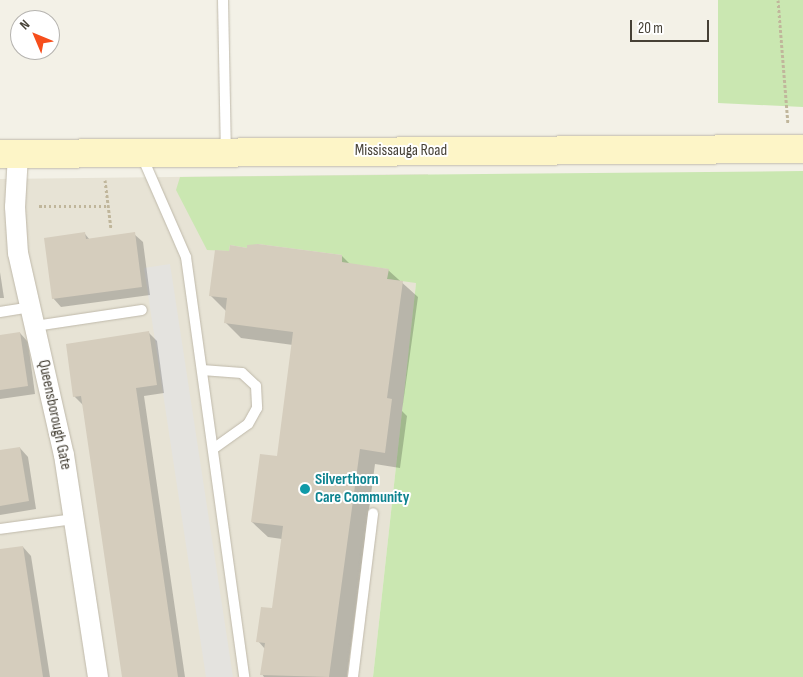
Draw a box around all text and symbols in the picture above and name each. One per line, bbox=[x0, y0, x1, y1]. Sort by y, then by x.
north arrow bbox=[10, 10, 60, 60]
scale bar bbox=[633, 10, 712, 42]
text: N bbox=[16, 16, 33, 33]
text: 20 m bbox=[638, 19, 663, 38]
street label: Mississauga Road bbox=[355, 141, 447, 161]
street label: Queensborough Gate bbox=[33, 358, 75, 472]
place label: Silverthorn Care Community bbox=[315, 470, 409, 508]
marker: Silverthorn Care Community bbox=[299, 483, 311, 495]

